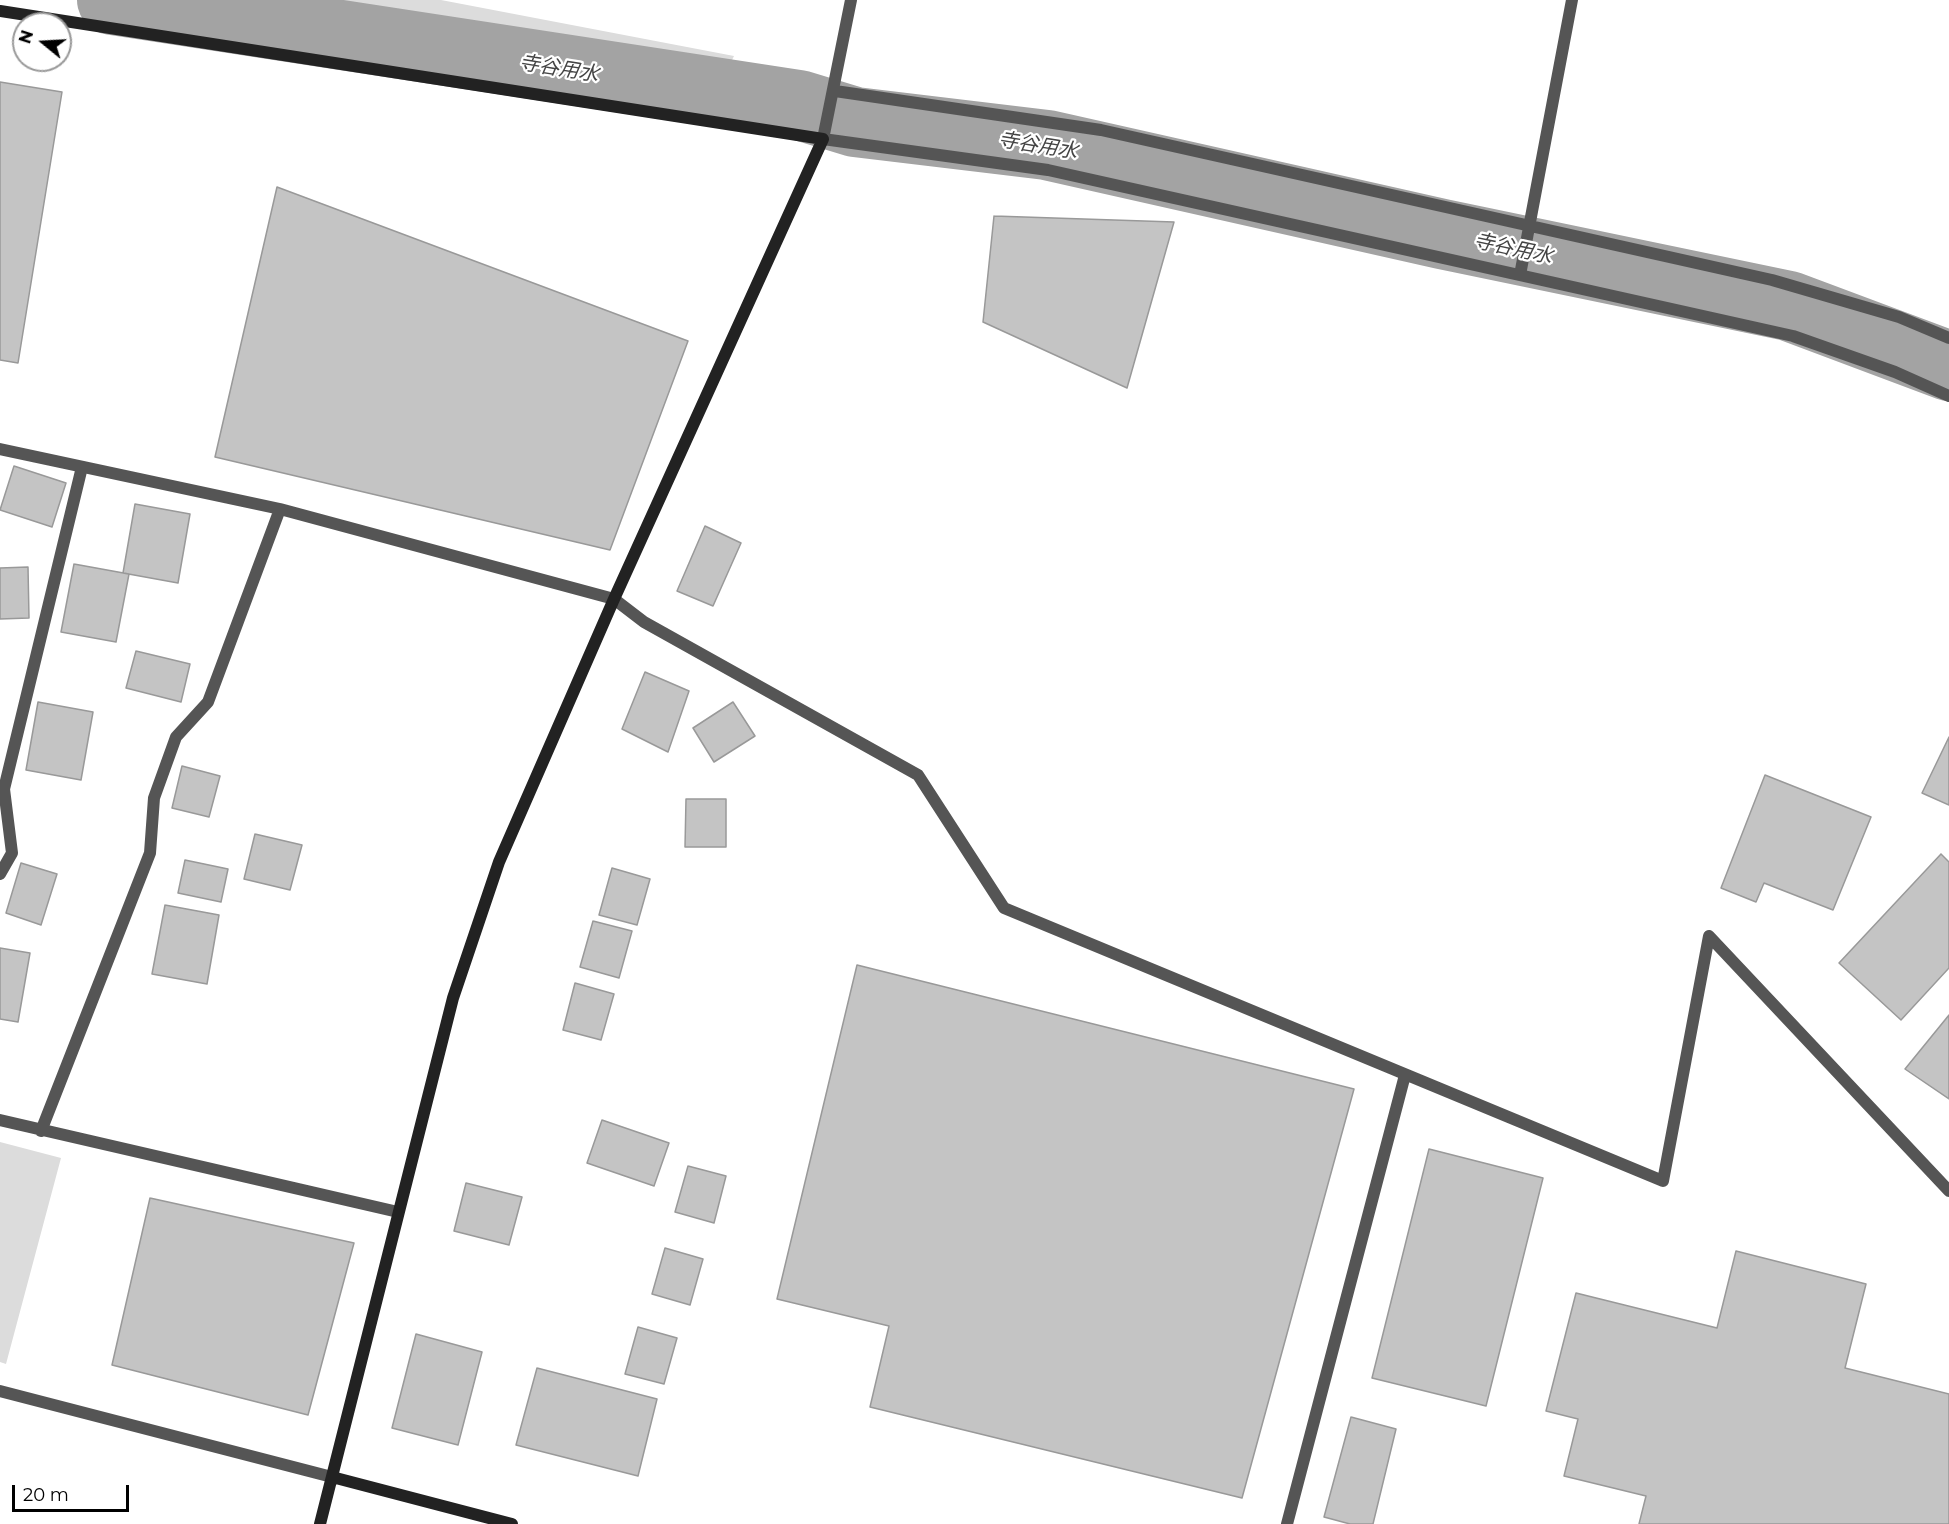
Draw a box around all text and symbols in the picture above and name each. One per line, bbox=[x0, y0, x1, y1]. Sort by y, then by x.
north arrow bbox=[12, 12, 72, 72]
text: N bbox=[15, 28, 37, 46]
water label: 寺谷用水 bbox=[518, 51, 600, 87]
water label: 寺谷用水 bbox=[997, 128, 1079, 164]
water label: 寺谷用水 bbox=[1471, 229, 1555, 269]
scale bar bbox=[15, 1473, 132, 1511]
text: 20 m bbox=[23, 1484, 69, 1506]

